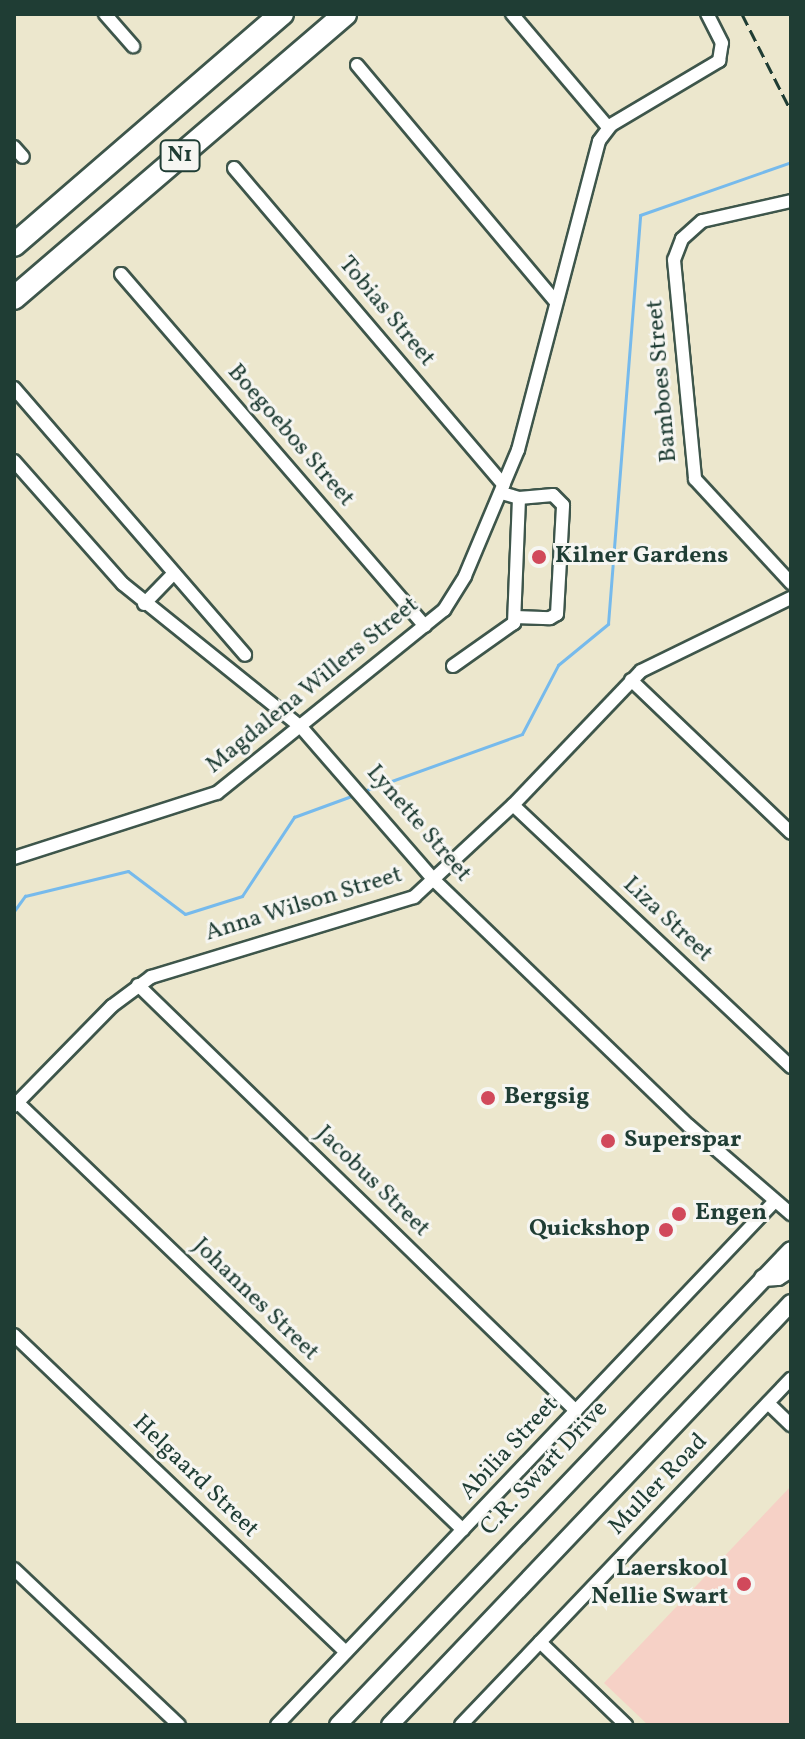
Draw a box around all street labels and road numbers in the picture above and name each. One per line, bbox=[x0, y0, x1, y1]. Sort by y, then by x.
road number: N1 bbox=[158, 138, 202, 174]
street label: Tobias Street bbox=[332, 251, 440, 373]
street label: Bamboes Street bbox=[642, 298, 684, 464]
street label: Boegoebos Street bbox=[220, 359, 360, 513]
street label: Magdalena Willers Street bbox=[201, 591, 425, 781]
street label: Lynette Street bbox=[359, 759, 477, 889]
street label: Anna Wilson Street bbox=[202, 861, 406, 949]
street label: Liza Street bbox=[616, 871, 718, 969]
street label: Jacobus Street bbox=[309, 1120, 435, 1244]
street label: Johannes Street bbox=[186, 1232, 324, 1368]
street label: Abilia Street bbox=[455, 1391, 565, 1507]
street label: C.R. Swart Drive bbox=[475, 1396, 615, 1542]
street label: Helgaard Street bbox=[126, 1410, 264, 1544]
street label: Muller Road bbox=[603, 1428, 715, 1542]

